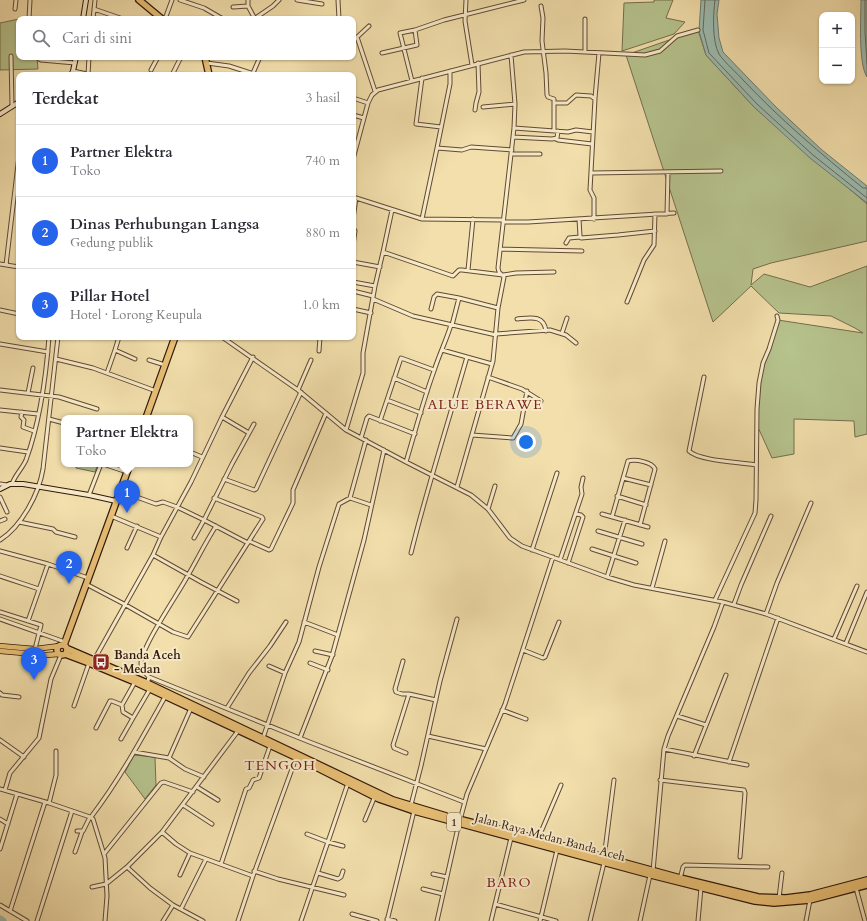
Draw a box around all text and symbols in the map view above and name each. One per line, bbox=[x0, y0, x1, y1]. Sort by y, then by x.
map controls bbox=[819, 12, 855, 84]
button: + bbox=[819, 12, 855, 48]
search box bbox=[16, 16, 356, 60]
icon: search bbox=[30, 27, 52, 49]
text: Cari di sini bbox=[62, 28, 132, 48]
button: − bbox=[819, 48, 855, 84]
text: Terdekat bbox=[32, 87, 98, 110]
text: 3 hasil bbox=[306, 89, 340, 107]
text: Partner Elektra bbox=[70, 142, 173, 162]
text: 1 bbox=[42, 152, 48, 170]
text: 740 m bbox=[306, 152, 340, 170]
text: Toko bbox=[70, 162, 101, 180]
text: Dinas Perhubungan Langsa bbox=[70, 214, 259, 234]
text: 2 bbox=[42, 224, 48, 242]
text: 880 m bbox=[306, 224, 340, 242]
text: Gedung publik bbox=[70, 234, 153, 252]
text: Pillar Hotel bbox=[70, 286, 150, 306]
text: 3 bbox=[42, 296, 48, 314]
text: 1.0 km bbox=[302, 296, 340, 314]
text: Hotel · Lorong Keupula bbox=[70, 306, 202, 324]
district label: ALUE BERAWE bbox=[427, 395, 543, 414]
popup bbox=[61, 415, 193, 467]
text: Partner Elektra bbox=[76, 422, 178, 442]
your location bbox=[516, 432, 536, 452]
text: Toko bbox=[76, 442, 106, 460]
pin: 1 bbox=[114, 480, 140, 513]
pin: 2 bbox=[56, 551, 82, 584]
pin: 3 bbox=[21, 647, 47, 680]
place label: Banda Aceh - Medan bbox=[114, 647, 181, 677]
bus stop icon: Banda Aceh - Medan bbox=[91, 652, 111, 672]
district label: TENGOH bbox=[244, 756, 316, 775]
street label: Jalan Raya Medan Banda Aceh bbox=[471, 809, 627, 865]
road number: 1 bbox=[447, 813, 461, 831]
district label: BARO bbox=[486, 873, 532, 892]

